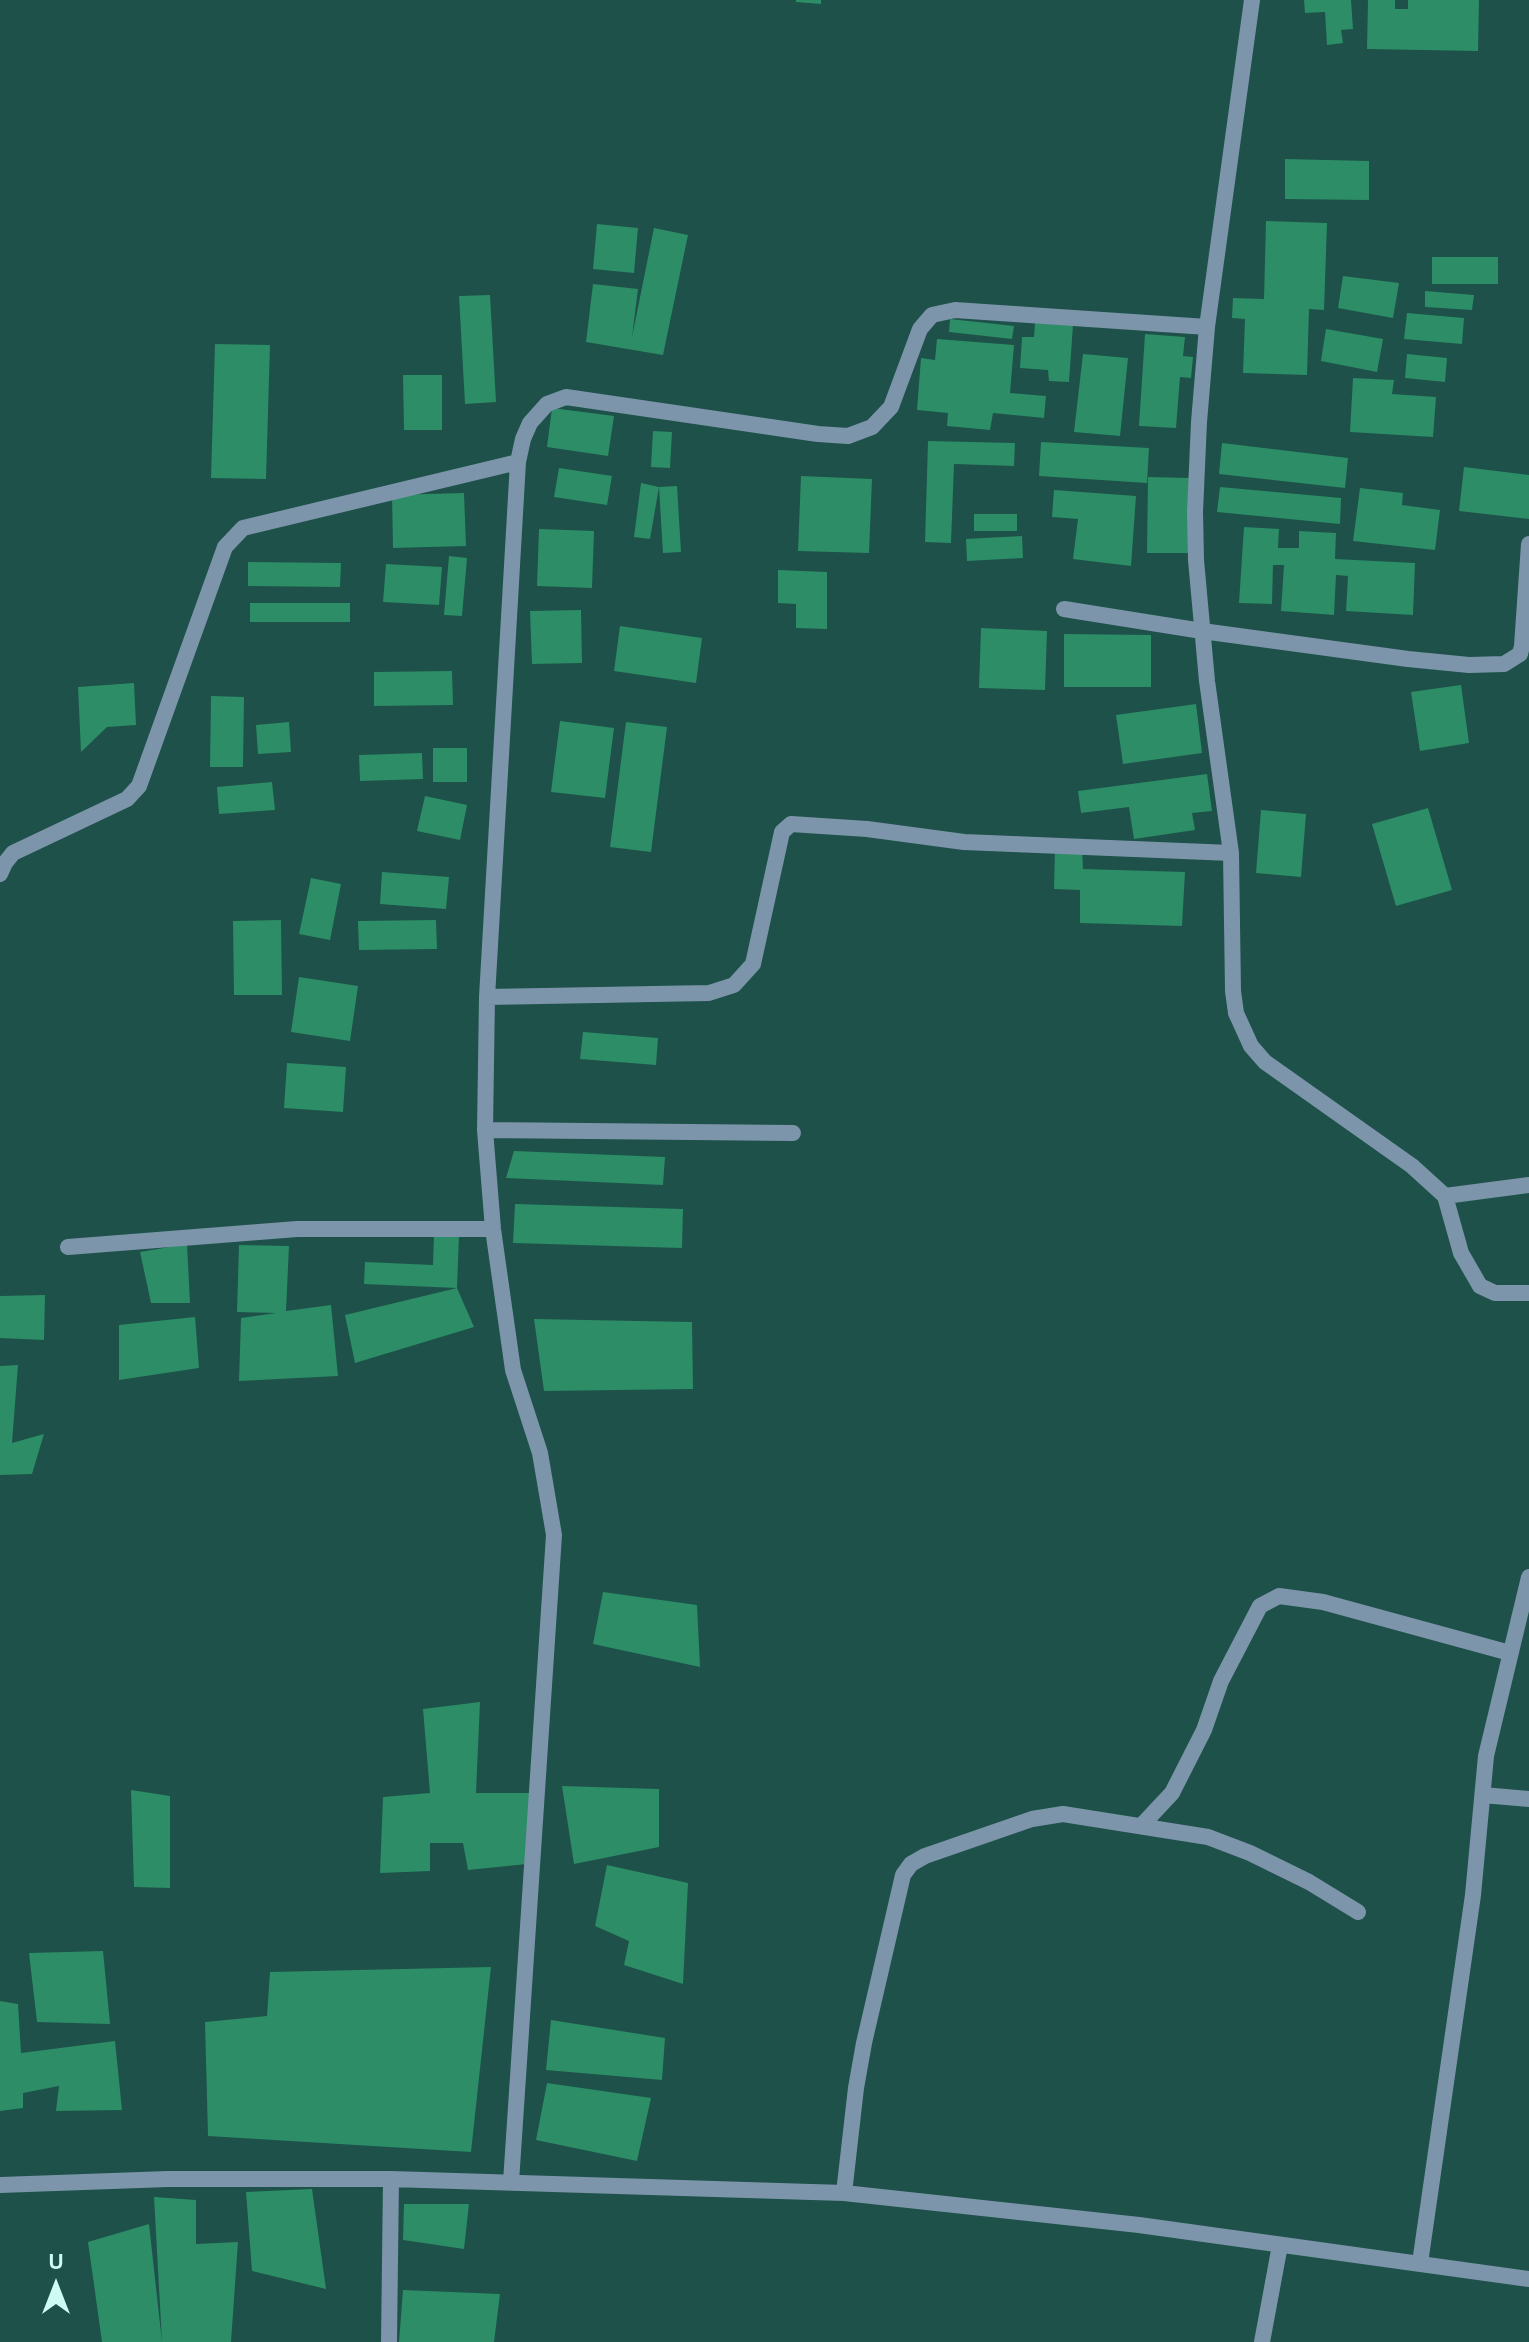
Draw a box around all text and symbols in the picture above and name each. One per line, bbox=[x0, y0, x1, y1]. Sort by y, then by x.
north arrow bbox=[16, 2246, 96, 2326]
text: U bbox=[48, 2247, 64, 2276]

